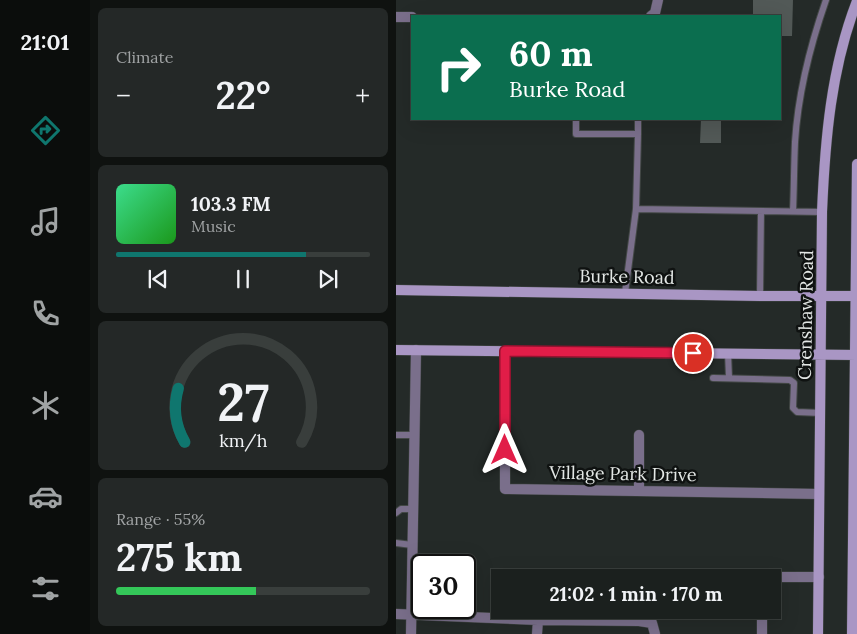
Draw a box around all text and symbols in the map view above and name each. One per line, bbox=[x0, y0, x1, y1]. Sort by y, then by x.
text: 21:01 bbox=[20, 28, 70, 56]
text: 60 m bbox=[509, 31, 593, 76]
icon: right bbox=[426, 35, 491, 100]
text: Climate bbox=[116, 47, 173, 67]
text: 22° bbox=[215, 71, 271, 119]
text: Burke Road bbox=[509, 75, 626, 103]
text: − bbox=[116, 78, 131, 114]
text: + bbox=[355, 78, 370, 114]
icon: directions bbox=[28, 113, 63, 148]
text: 103.3 FM bbox=[191, 192, 271, 216]
icon: music bbox=[28, 204, 63, 239]
text: Music bbox=[191, 216, 236, 236]
street label: Crenshaw Road bbox=[793, 250, 818, 380]
street label: Burke Road bbox=[579, 264, 675, 289]
icon: previous bbox=[144, 265, 172, 293]
icon: pause bbox=[229, 265, 257, 293]
icon: next bbox=[314, 265, 342, 293]
icon: phone bbox=[28, 296, 63, 331]
pin bbox=[672, 332, 714, 374]
icon: arrive bbox=[679, 339, 707, 367]
text: 27 bbox=[217, 369, 269, 435]
icon: climate bbox=[28, 388, 63, 423]
position arrow bbox=[478, 423, 530, 475]
text: km/h bbox=[219, 429, 267, 452]
street label: Village Park Drive bbox=[548, 461, 697, 486]
icon: car bbox=[28, 479, 63, 514]
text: Range · 55% bbox=[116, 509, 205, 529]
text: 275 km bbox=[116, 533, 242, 581]
speed limit sign: 30 bbox=[411, 554, 476, 619]
icon: filters bbox=[28, 571, 63, 606]
text: 21:02 · 1 min · 170 m bbox=[549, 582, 723, 606]

